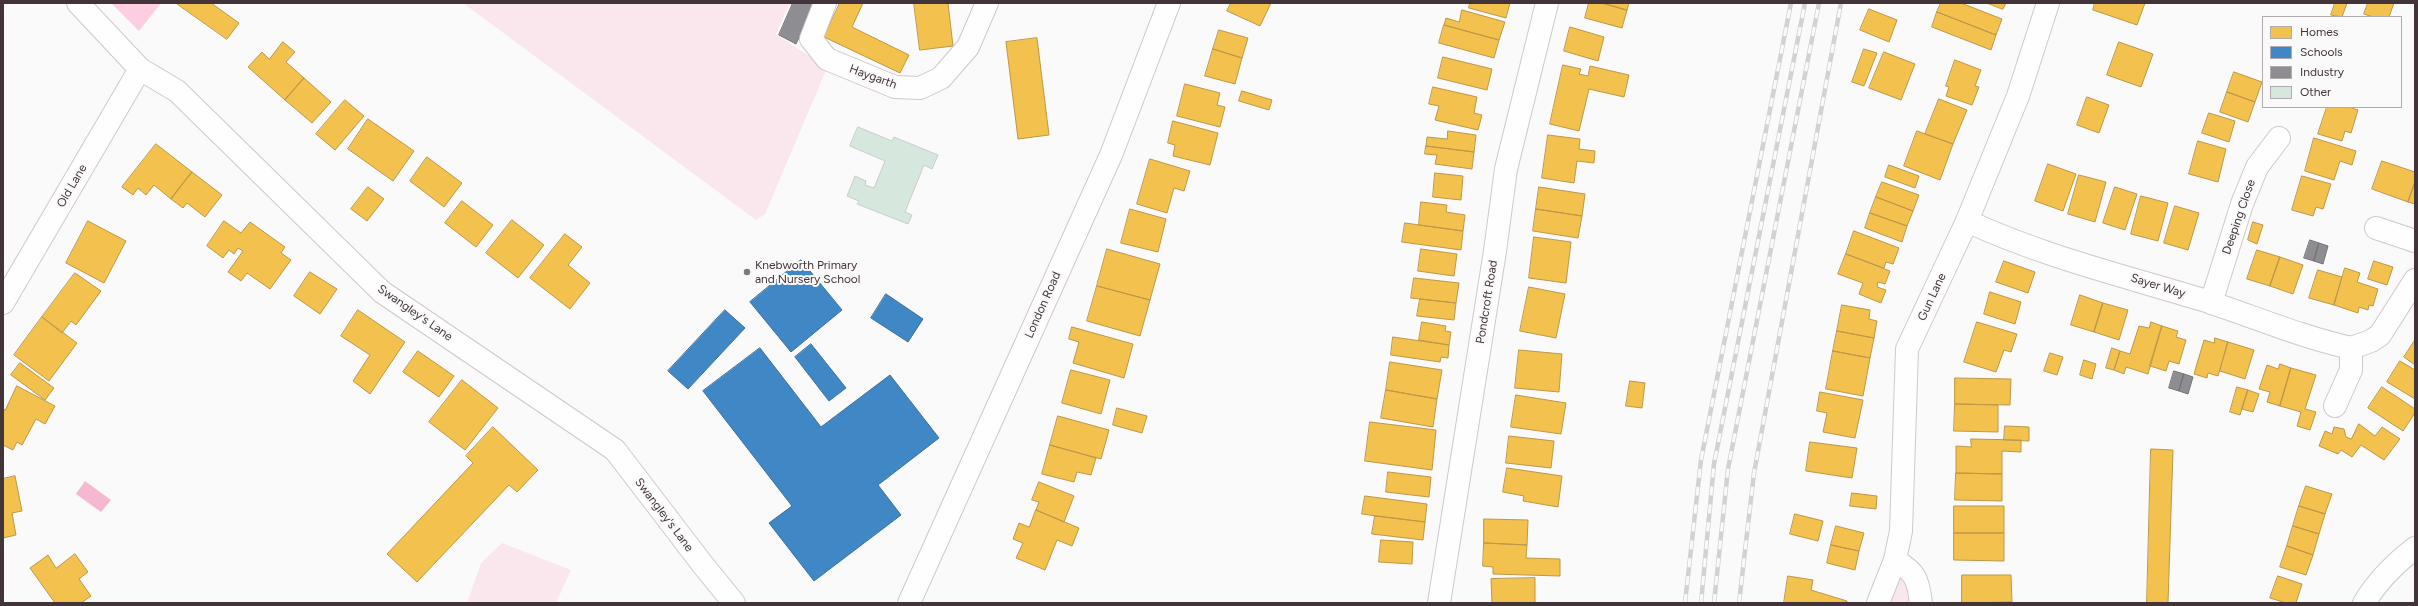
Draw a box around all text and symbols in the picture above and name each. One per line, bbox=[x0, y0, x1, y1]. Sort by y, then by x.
legend bbox=[2262, 16, 2402, 108]
text: Homes bbox=[2300, 25, 2338, 39]
text: Schools bbox=[2300, 45, 2343, 59]
street label: Haygarth bbox=[847, 62, 899, 92]
text: Industry bbox=[2300, 65, 2344, 79]
text: Other bbox=[2300, 85, 2331, 99]
street label: Old Lane bbox=[54, 162, 90, 210]
street label: Deeping Close bbox=[2219, 178, 2259, 256]
place label: Knebworth Primary and Nursery School bbox=[755, 258, 860, 286]
street label: Pondcroft Road bbox=[1473, 259, 1501, 345]
marker: Knebworth Primary and Nursery School bbox=[742, 267, 752, 277]
street label: London Road bbox=[1022, 270, 1064, 340]
street label: Gun Lane bbox=[1915, 271, 1949, 323]
street label: Sayer Way bbox=[2129, 271, 2187, 301]
street label: Swangley's Lane bbox=[375, 282, 455, 344]
street label: Swangley's Lane bbox=[632, 475, 696, 555]

